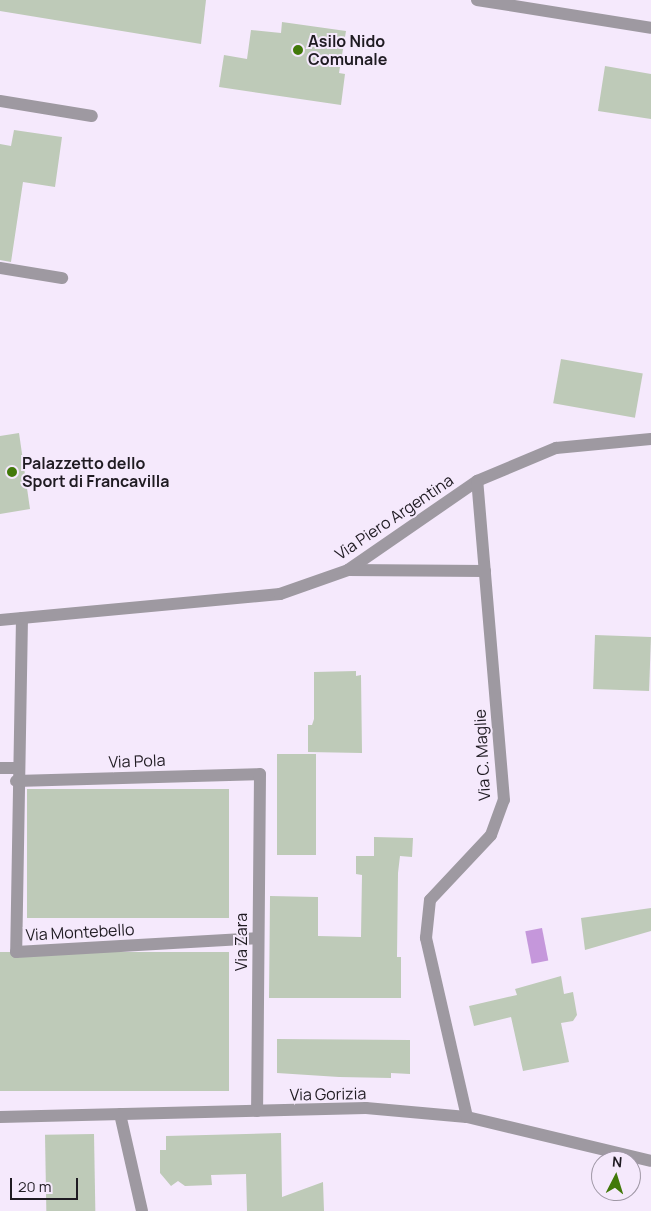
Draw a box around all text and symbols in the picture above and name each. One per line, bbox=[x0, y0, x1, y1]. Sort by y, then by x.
place label: Asilo Nido Comunale bbox=[308, 31, 387, 69]
marker: Asilo Nido Comunale bbox=[292, 44, 304, 56]
place label: Palazzetto dello Sport di Francavilla bbox=[22, 453, 169, 491]
marker: Palazzetto dello Sport di Francavilla bbox=[6, 466, 18, 478]
street label: Via Piero Argentina bbox=[331, 470, 457, 564]
street label: Via C. Maglie bbox=[470, 709, 494, 801]
street label: Via Pola bbox=[108, 750, 166, 772]
street label: Via Zara bbox=[231, 913, 251, 971]
street label: Via Montebello bbox=[25, 920, 135, 944]
street label: Via Gorizia bbox=[290, 1084, 366, 1104]
north arrow bbox=[591, 1151, 641, 1201]
text: N bbox=[611, 1152, 623, 1171]
scale bar bbox=[12, 1168, 80, 1200]
text: 20 m bbox=[18, 1176, 51, 1197]

